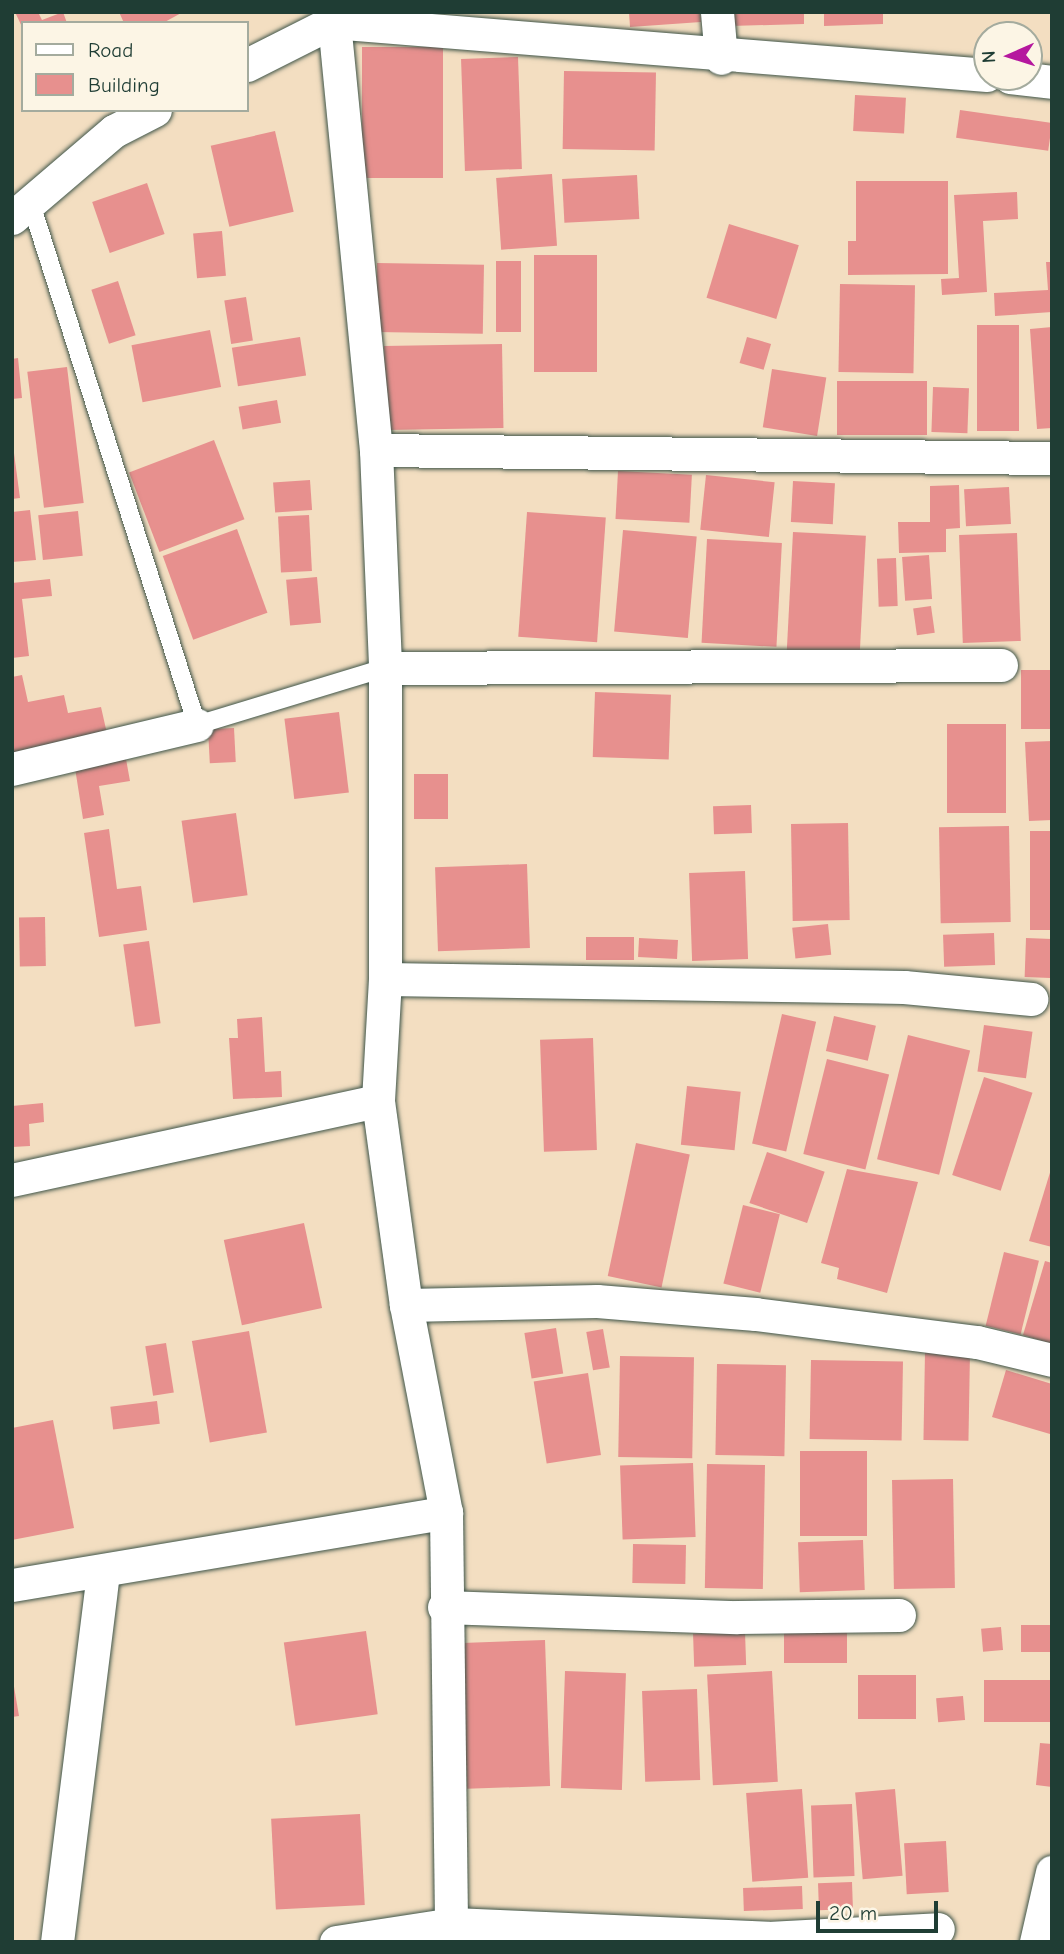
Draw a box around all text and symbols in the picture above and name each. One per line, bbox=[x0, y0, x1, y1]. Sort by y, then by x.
legend bbox=[21, 21, 248, 112]
north arrow bbox=[973, 21, 1043, 91]
text: Road bbox=[88, 38, 133, 62]
text: N bbox=[978, 50, 1000, 64]
text: Building bbox=[88, 73, 160, 97]
scale bar bbox=[819, 1888, 942, 1932]
text: 20 m bbox=[829, 1901, 877, 1925]

